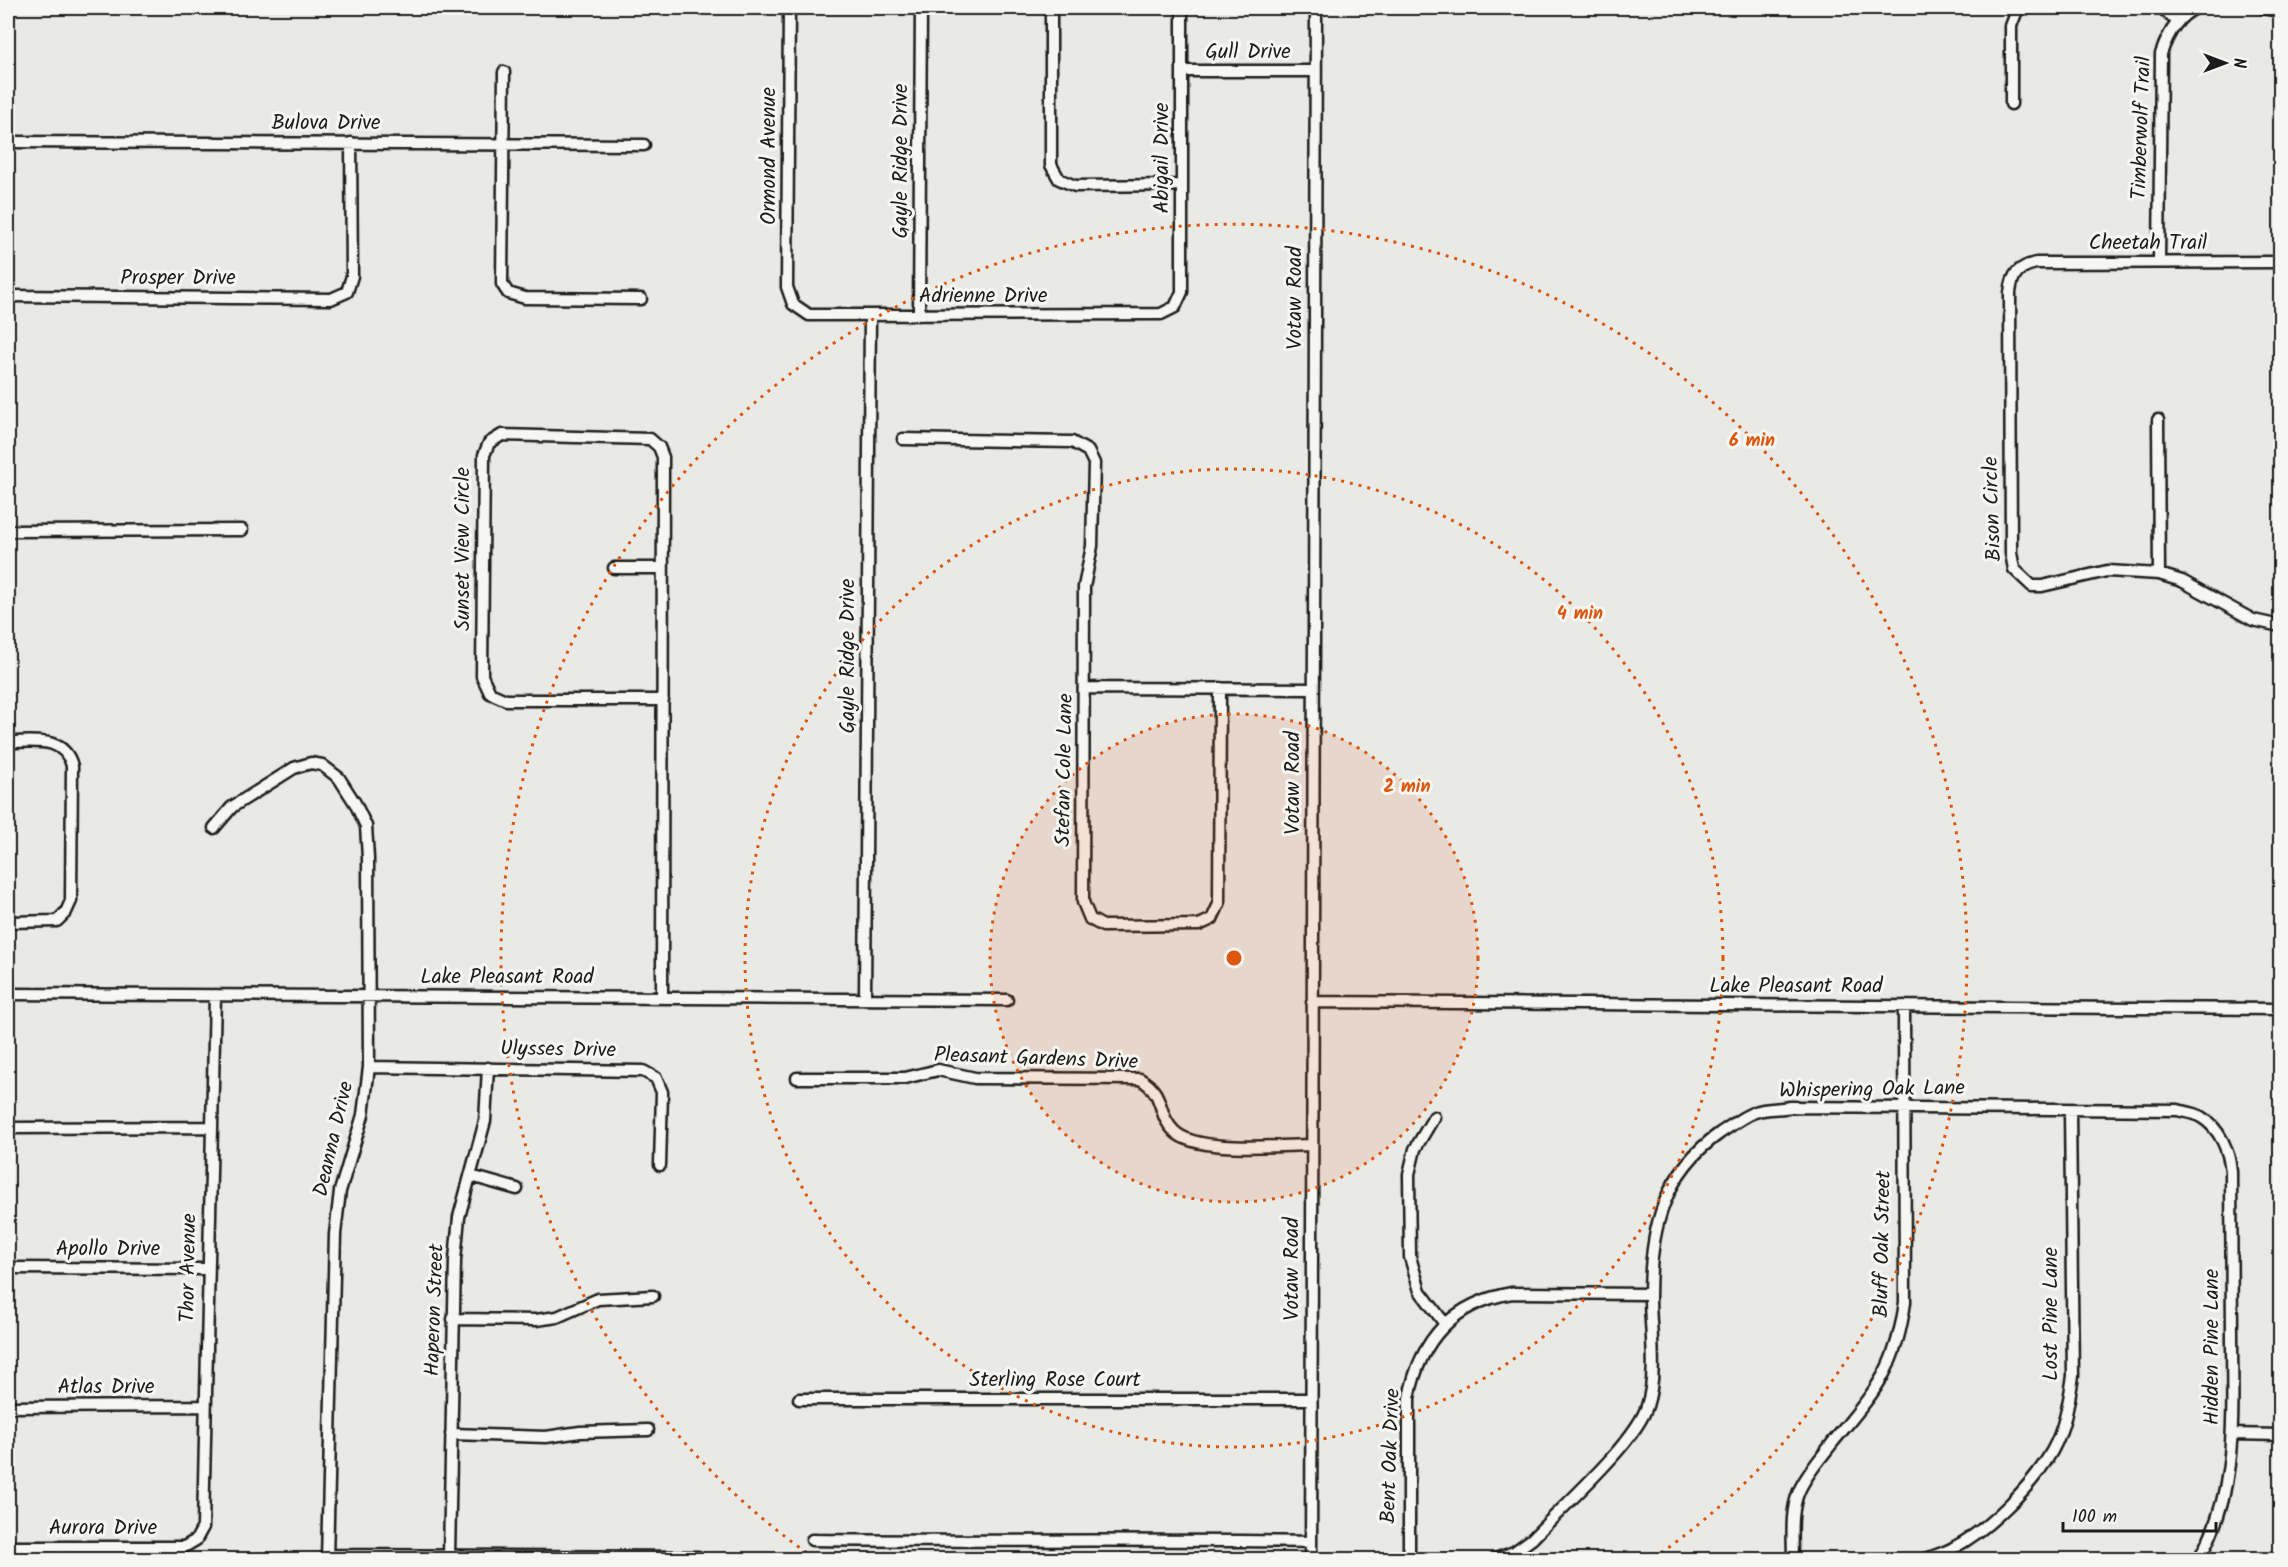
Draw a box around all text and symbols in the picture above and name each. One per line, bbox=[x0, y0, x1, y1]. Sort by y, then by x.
north arrow bbox=[2195, 33, 2255, 93]
street label: Gull Drive bbox=[1205, 36, 1291, 69]
street label: Timberwolf Trail bbox=[2123, 56, 2161, 200]
text: N bbox=[2226, 58, 2251, 68]
street label: Gayle Ridge Drive bbox=[885, 83, 918, 238]
street label: Ormond Avenue bbox=[753, 86, 786, 225]
street label: Abigail Drive bbox=[1146, 102, 1179, 214]
street label: Bulova Drive bbox=[271, 107, 381, 140]
street label: Cheetah Trail bbox=[2089, 227, 2207, 260]
street label: Votaw Road bbox=[1279, 246, 1312, 350]
street label: Prosper Drive bbox=[120, 262, 236, 295]
street label: Adrienne Drive bbox=[919, 280, 1048, 313]
text: 6 min bbox=[1729, 427, 1775, 456]
street label: Bison Circle bbox=[1975, 455, 2011, 562]
street label: Sunset View Circle bbox=[447, 466, 480, 631]
street label: Gayle Ridge Drive bbox=[832, 578, 865, 733]
text: 4 min bbox=[1557, 600, 1603, 629]
street label: Stefan Cole Lane bbox=[1047, 693, 1083, 847]
street label: Votaw Road bbox=[1277, 731, 1310, 835]
text: 2 min bbox=[1384, 773, 1430, 802]
centre of rings bbox=[1224, 948, 1244, 968]
street label: Lake Pleasant Road bbox=[420, 961, 594, 994]
street label: Lake Pleasant Road bbox=[1709, 970, 1883, 1003]
street label: Ulysses Drive bbox=[500, 1032, 617, 1068]
street label: Pleasant Gardens Drive bbox=[933, 1039, 1139, 1079]
street label: Whispering Oak Lane bbox=[1779, 1072, 1966, 1108]
street label: Deanna Drive bbox=[305, 1078, 363, 1200]
street label: Bluff Oak Street bbox=[1865, 1169, 1901, 1318]
street label: Thor Avenue bbox=[172, 1213, 206, 1323]
street label: Votaw Road bbox=[1276, 1217, 1309, 1321]
street label: Apollo Drive bbox=[56, 1233, 161, 1266]
street label: Haperon Street bbox=[416, 1242, 454, 1377]
street label: Lost Pine Lane bbox=[2035, 1247, 2068, 1381]
street label: Hidden Pine Lane bbox=[2196, 1268, 2229, 1425]
street label: Sterling Rose Court bbox=[969, 1364, 1142, 1397]
street label: Atlas Drive bbox=[57, 1371, 155, 1404]
street label: Bent Oak Drive bbox=[1372, 1387, 1410, 1524]
scale bar bbox=[2063, 1495, 2216, 1533]
text: 100 m bbox=[2072, 1503, 2117, 1532]
street label: Aurora Drive bbox=[49, 1512, 158, 1545]

